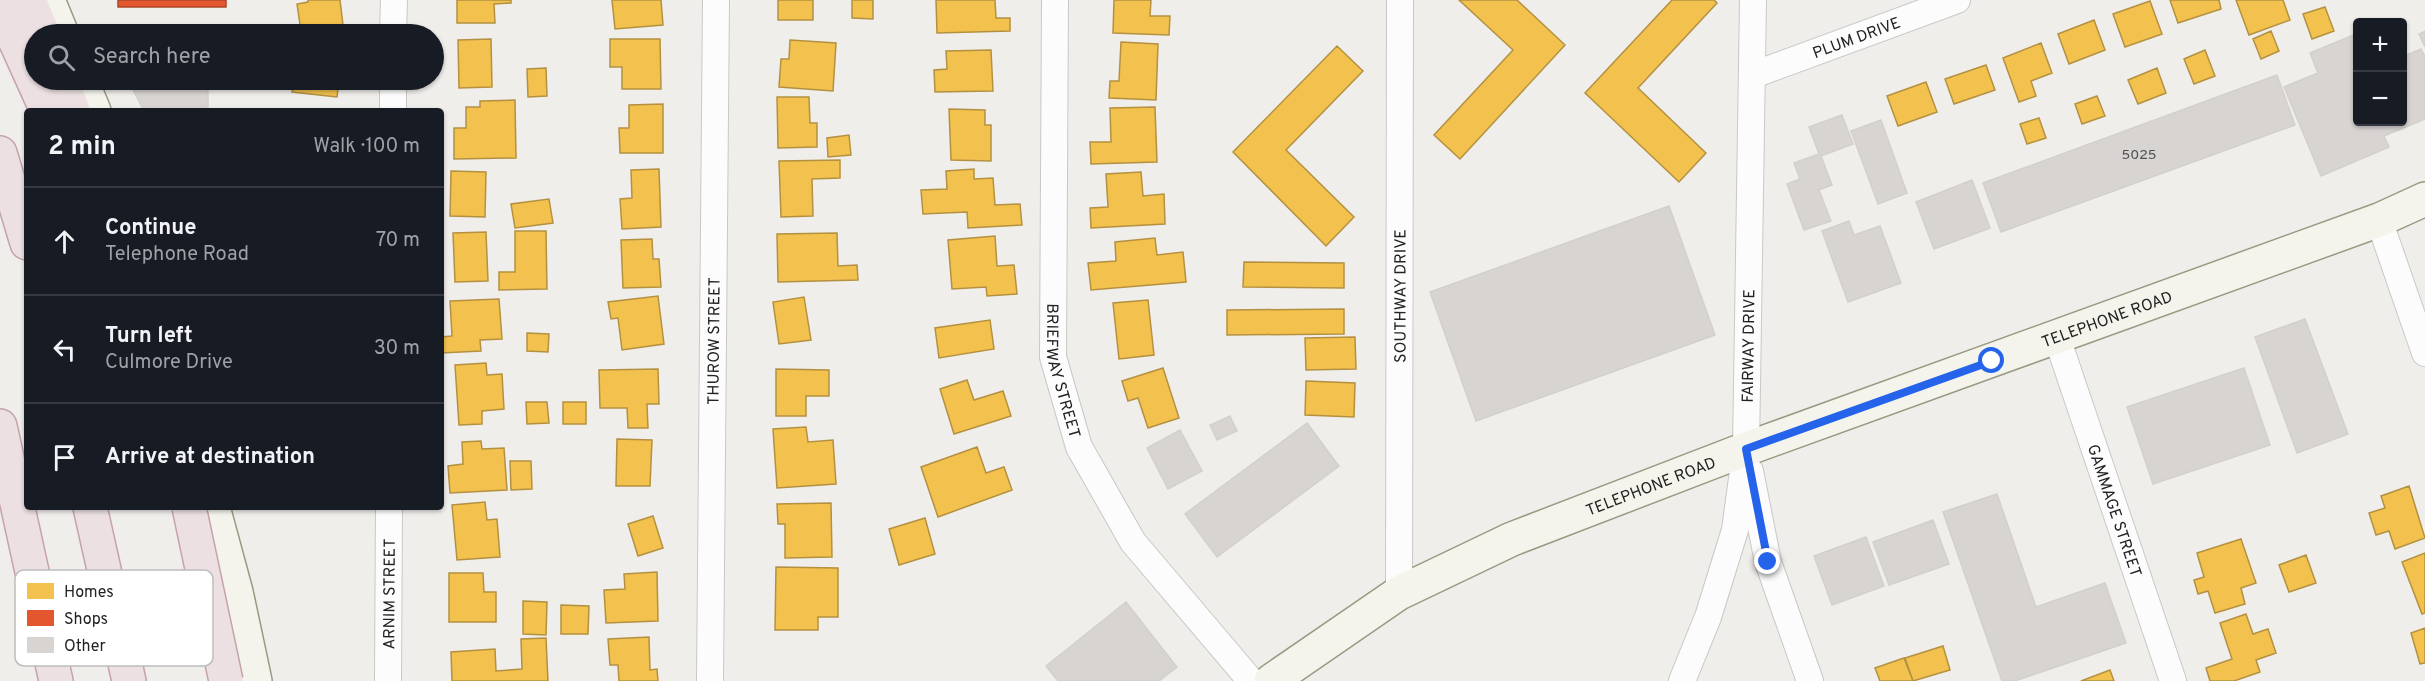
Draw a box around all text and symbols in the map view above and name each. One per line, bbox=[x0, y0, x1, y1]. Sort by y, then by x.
street label: PLUM DRIVE bbox=[1810, 14, 1904, 64]
map controls bbox=[2353, 18, 2407, 126]
button: + bbox=[2353, 18, 2407, 72]
search box bbox=[24, 24, 444, 90]
icon: search bbox=[45, 41, 78, 74]
text: Search here bbox=[93, 44, 211, 71]
button: − bbox=[2353, 72, 2407, 126]
text: 2 min bbox=[48, 131, 116, 164]
text: Walk · 100 m bbox=[313, 134, 420, 160]
house number: 5025 bbox=[2122, 147, 2156, 164]
text: Continue bbox=[105, 215, 196, 242]
icon: ahead bbox=[48, 225, 81, 258]
text: 70 m bbox=[376, 228, 420, 254]
street label: SOUTHWAY DRIVE bbox=[1391, 229, 1412, 363]
text: Telephone Road bbox=[105, 242, 249, 268]
street label: THUROW STREET bbox=[704, 277, 726, 405]
street label: TELEPHONE ROAD bbox=[2039, 288, 2176, 353]
street label: FAIRWAY DRIVE bbox=[1739, 289, 1760, 403]
street label: BRIEFWAY STREET bbox=[1041, 303, 1084, 441]
text: Turn left bbox=[105, 323, 193, 350]
icon: left bbox=[48, 333, 81, 366]
text: 30 m bbox=[374, 336, 420, 362]
route start bbox=[1978, 347, 2004, 373]
text: Culmore Drive bbox=[105, 350, 233, 376]
icon: arrive bbox=[48, 441, 81, 474]
street label: GAMMAGE STREET bbox=[2082, 442, 2145, 580]
text: Arrive at destination bbox=[105, 444, 315, 471]
street label: TELEPHONE ROAD bbox=[1583, 454, 1719, 522]
street label: ARNIM STREET bbox=[380, 538, 401, 650]
route end bbox=[1754, 548, 1780, 574]
legend bbox=[15, 570, 213, 666]
text: Homes bbox=[64, 583, 114, 603]
text: Shops bbox=[64, 610, 108, 630]
text: Other bbox=[64, 637, 106, 657]

